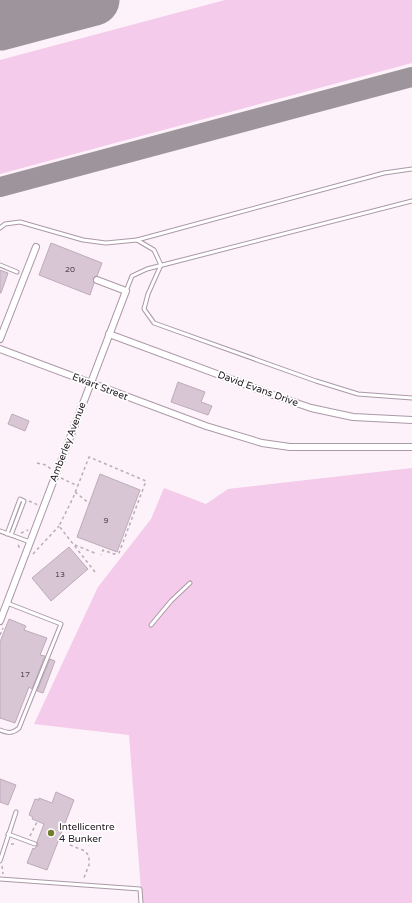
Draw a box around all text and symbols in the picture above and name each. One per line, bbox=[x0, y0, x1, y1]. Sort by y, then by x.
house number: 20 bbox=[65, 265, 75, 274]
street label: David Evans Drive bbox=[216, 369, 300, 409]
street label: Ewart Street bbox=[71, 371, 130, 403]
street label: Amberley Avenue bbox=[47, 400, 89, 483]
house number: 9 bbox=[103, 516, 109, 525]
house number: 13 bbox=[55, 570, 65, 579]
house number: 17 bbox=[20, 670, 30, 679]
place label: Intellicentre 4 Bunker bbox=[59, 821, 115, 845]
marker: Intellicentre 4 Bunker bbox=[46, 828, 56, 838]

